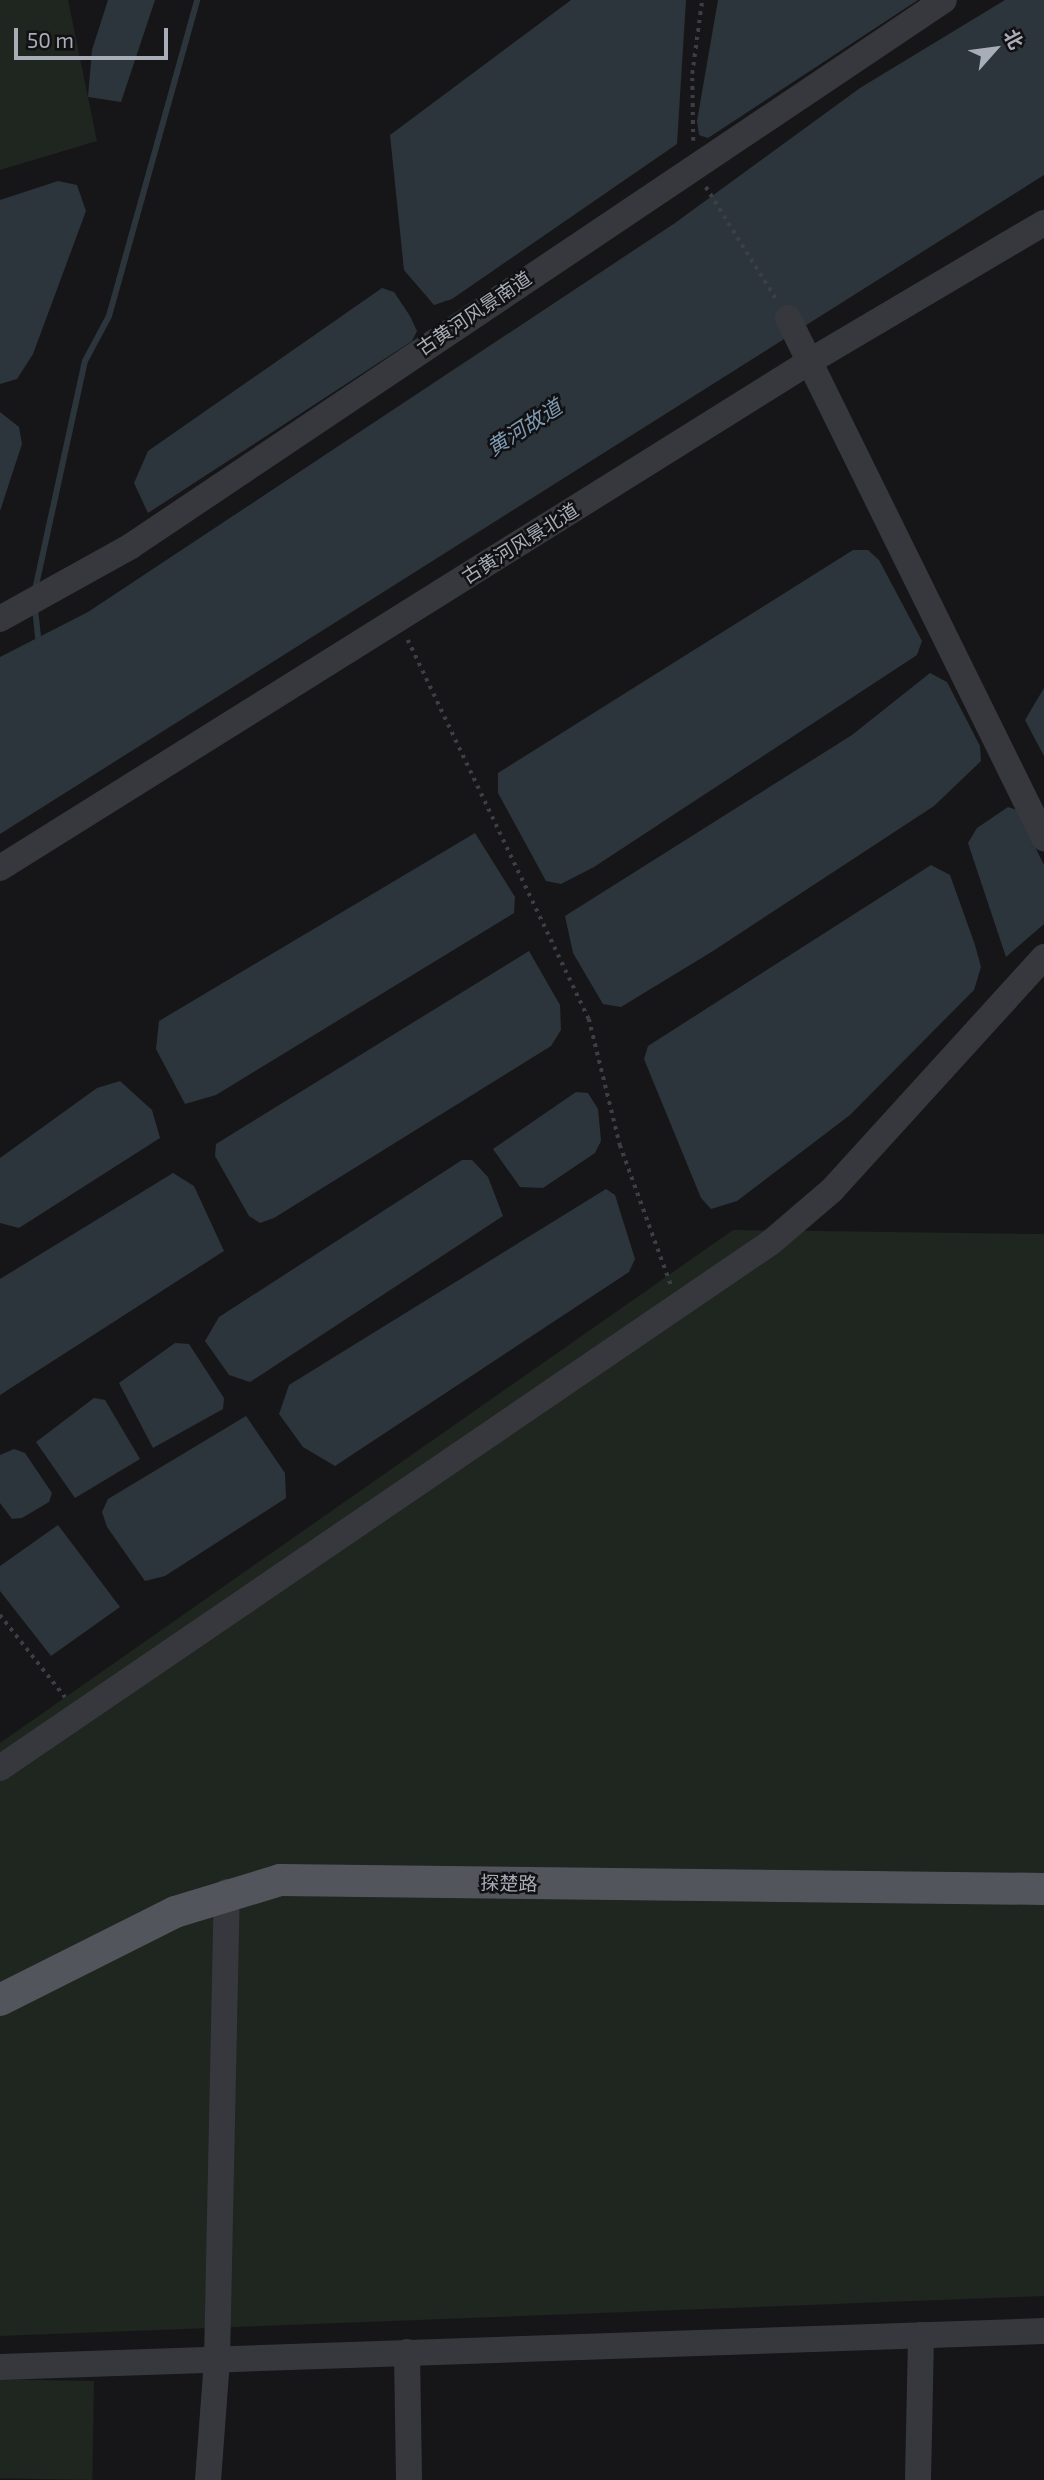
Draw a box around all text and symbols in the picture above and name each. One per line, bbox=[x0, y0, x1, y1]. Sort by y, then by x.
scale bar bbox=[18, 14, 172, 58]
north arrow bbox=[960, 14, 1030, 84]
text: 北 bbox=[999, 25, 1029, 53]
text: 50 m bbox=[27, 27, 74, 52]
street label: 古黄河风景南道 bbox=[412, 266, 536, 360]
water label: 黄河故道 bbox=[482, 394, 566, 460]
street label: 古黄河风景北道 bbox=[458, 498, 582, 588]
street label: 探楚路 bbox=[480, 1871, 538, 1895]

